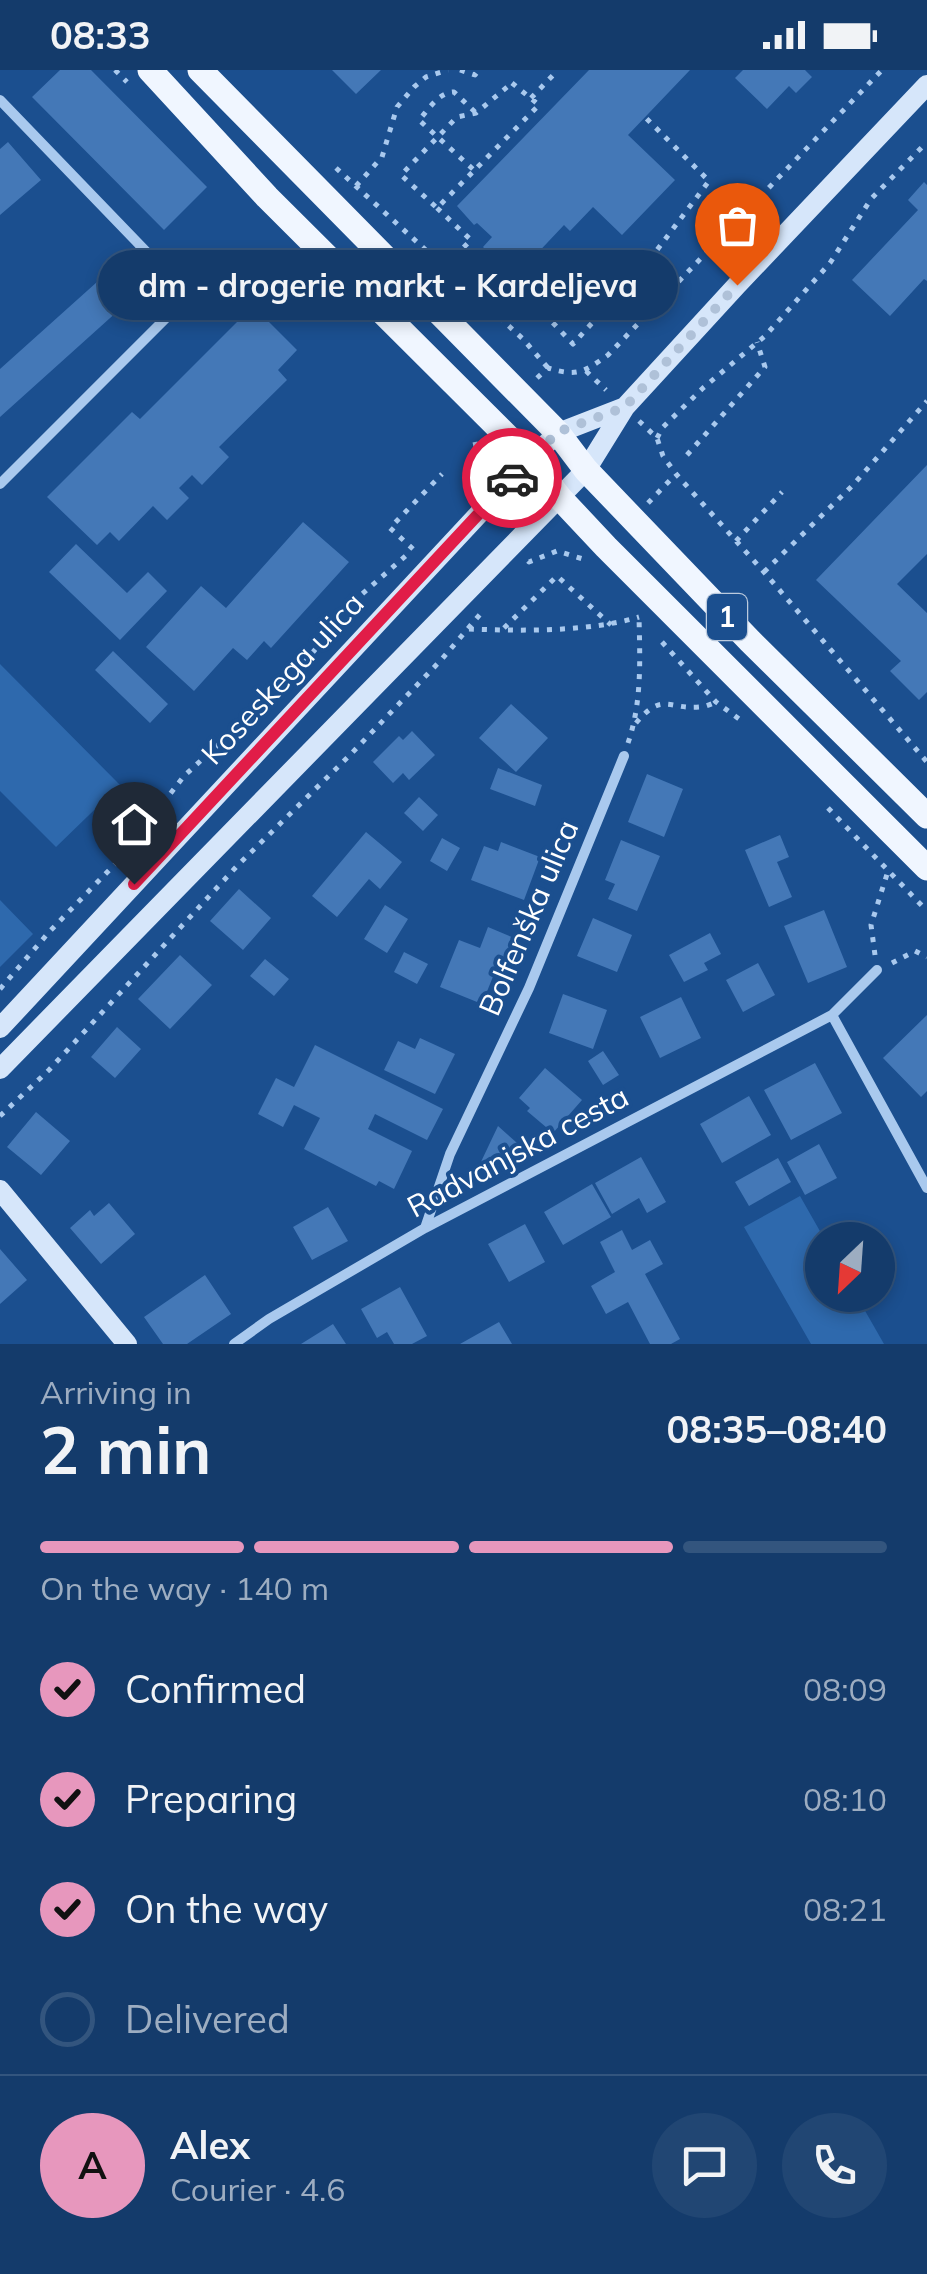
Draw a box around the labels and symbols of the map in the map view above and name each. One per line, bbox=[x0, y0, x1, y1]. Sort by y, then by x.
pin bbox=[695, 183, 780, 286]
callout: dm - drogerie markt - Kardeljeva bbox=[97, 250, 677, 320]
courier bbox=[462, 428, 562, 528]
street label: Koseskega ulica bbox=[193, 584, 372, 772]
road number: 1 bbox=[707, 594, 747, 640]
pin bbox=[92, 782, 177, 885]
street label: Bolfenška ulica bbox=[470, 814, 586, 1021]
street label: Radvanjska cesta bbox=[400, 1077, 635, 1225]
north arrow bbox=[805, 1222, 895, 1312]

